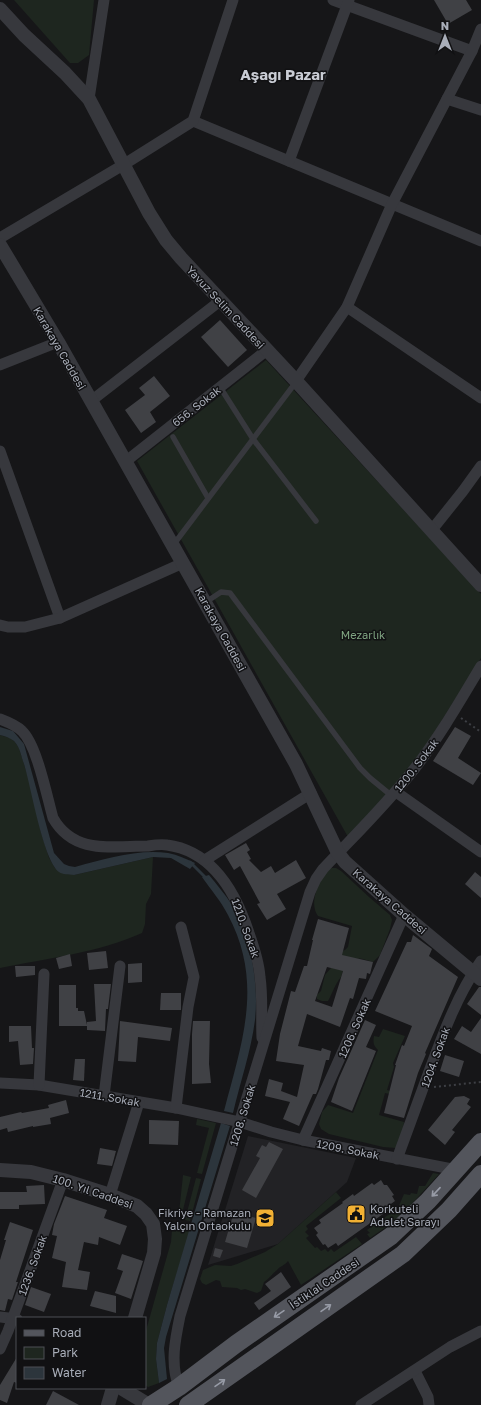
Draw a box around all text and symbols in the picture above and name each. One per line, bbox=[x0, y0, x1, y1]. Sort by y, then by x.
north arrow bbox=[425, 16, 465, 56]
text: N bbox=[441, 19, 449, 32]
district label: Aşağı Pazar bbox=[240, 65, 326, 83]
street label: Yavuz Selim Caddesi bbox=[184, 263, 268, 351]
street label: Karakaya Caddesi bbox=[31, 304, 89, 392]
street label: 656. Sokak bbox=[169, 383, 223, 429]
street label: Karakaya Caddesi bbox=[193, 585, 249, 673]
park label: Mezarlık bbox=[341, 628, 385, 641]
street label: 1200. Sokak bbox=[391, 736, 441, 794]
street label: Karakaya Caddesi bbox=[351, 865, 430, 937]
street label: 1210. Sokak bbox=[229, 897, 263, 959]
street label: 1206. Sokak bbox=[335, 996, 373, 1060]
street label: 1204. Sokak bbox=[418, 1025, 452, 1089]
street label: 1208. Sokak bbox=[227, 1083, 257, 1147]
street label: 1211. Sokak bbox=[79, 1085, 141, 1109]
street label: 1209. Sokak bbox=[316, 1137, 380, 1161]
street label: 100. Yıl Caddesi bbox=[51, 1171, 135, 1211]
one-way arrow bbox=[432, 1187, 441, 1197]
place label: Korkuteli Adalet Sarayı bbox=[370, 1202, 440, 1228]
public building icon: Korkuteli Adalet Sarayı bbox=[345, 1203, 367, 1225]
place label: Fikriye - Ramazan Yalçın Ortaokulu bbox=[158, 1206, 251, 1232]
school or university icon: Fikriye - Ramazan Yalçın Ortaokulu bbox=[254, 1207, 276, 1229]
street label: 1236. Sokak bbox=[15, 1233, 49, 1297]
street label: İstiklal Caddesi bbox=[287, 1255, 361, 1311]
one-way arrow bbox=[321, 1304, 332, 1312]
one-way arrow bbox=[273, 1310, 284, 1318]
legend bbox=[16, 1317, 146, 1389]
text: Road bbox=[52, 1325, 81, 1340]
text: Park bbox=[52, 1345, 78, 1360]
text: Water bbox=[52, 1365, 86, 1380]
one-way arrow bbox=[214, 1379, 225, 1387]

